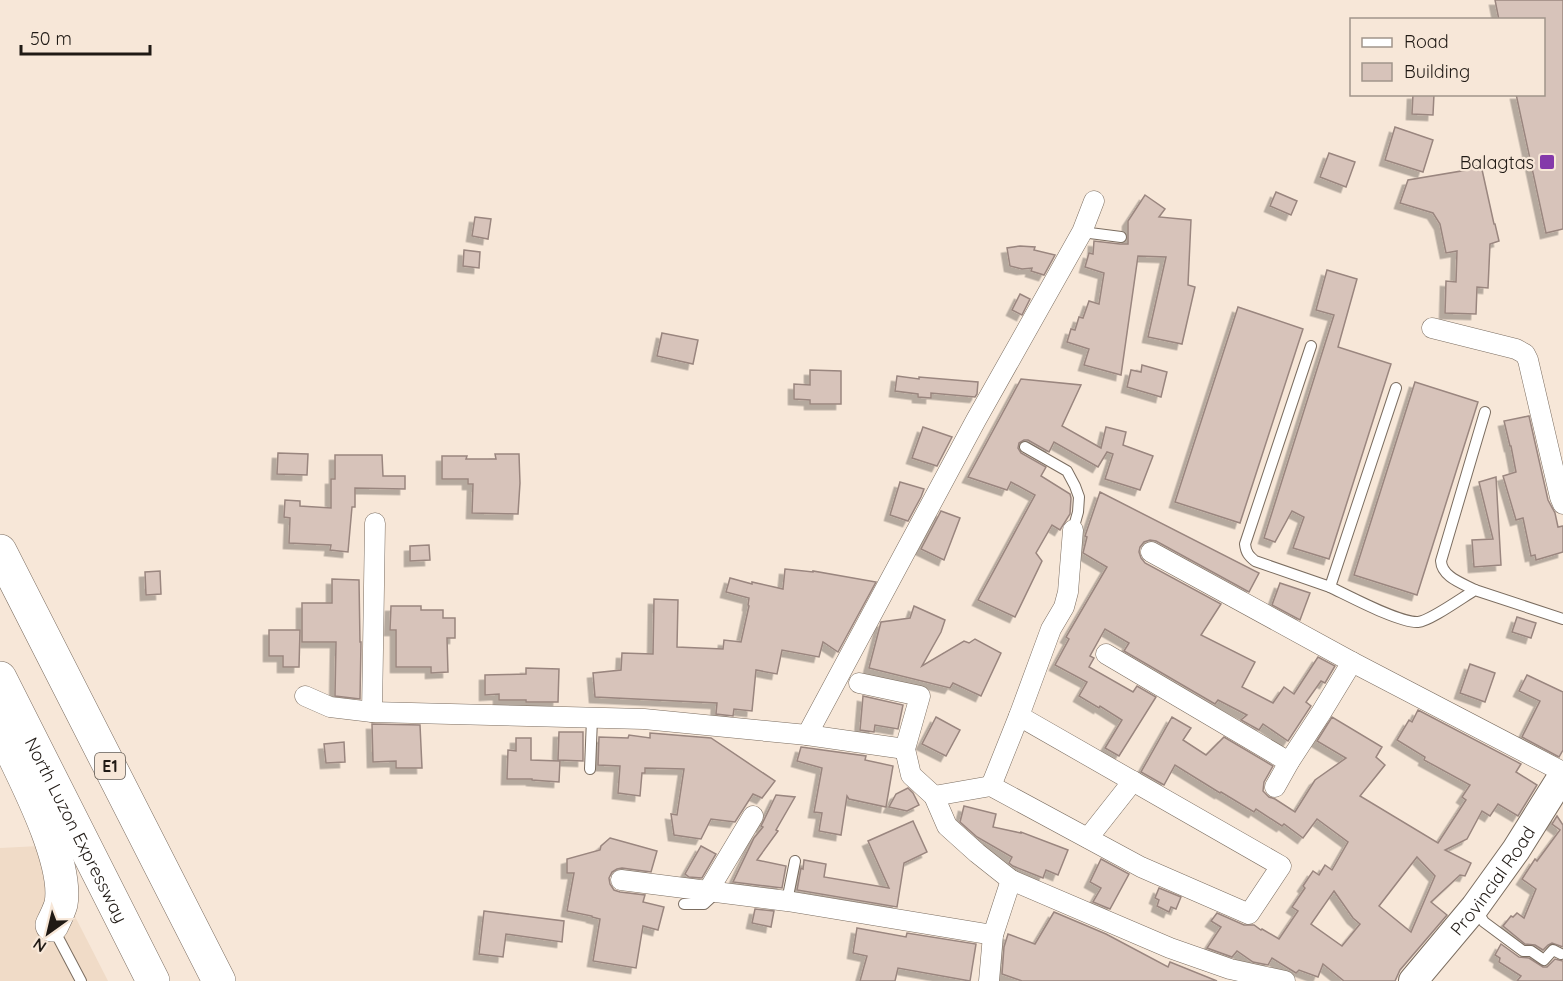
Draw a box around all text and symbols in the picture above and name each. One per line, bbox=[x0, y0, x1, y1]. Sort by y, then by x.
scale bar bbox=[21, 18, 150, 56]
legend bbox=[1350, 18, 1545, 96]
text: 50 m bbox=[30, 27, 72, 50]
text: Road bbox=[1404, 30, 1449, 53]
text: Building bbox=[1404, 60, 1470, 83]
place label: Balagtas bbox=[1460, 151, 1534, 174]
marker: Balagtas bbox=[1538, 153, 1556, 171]
street label: North Luzon Expressway bbox=[20, 733, 133, 926]
road number: E1 bbox=[95, 753, 125, 779]
street label: Provincial Road bbox=[1445, 822, 1540, 940]
north arrow bbox=[18, 903, 78, 963]
text: N bbox=[29, 934, 50, 957]

